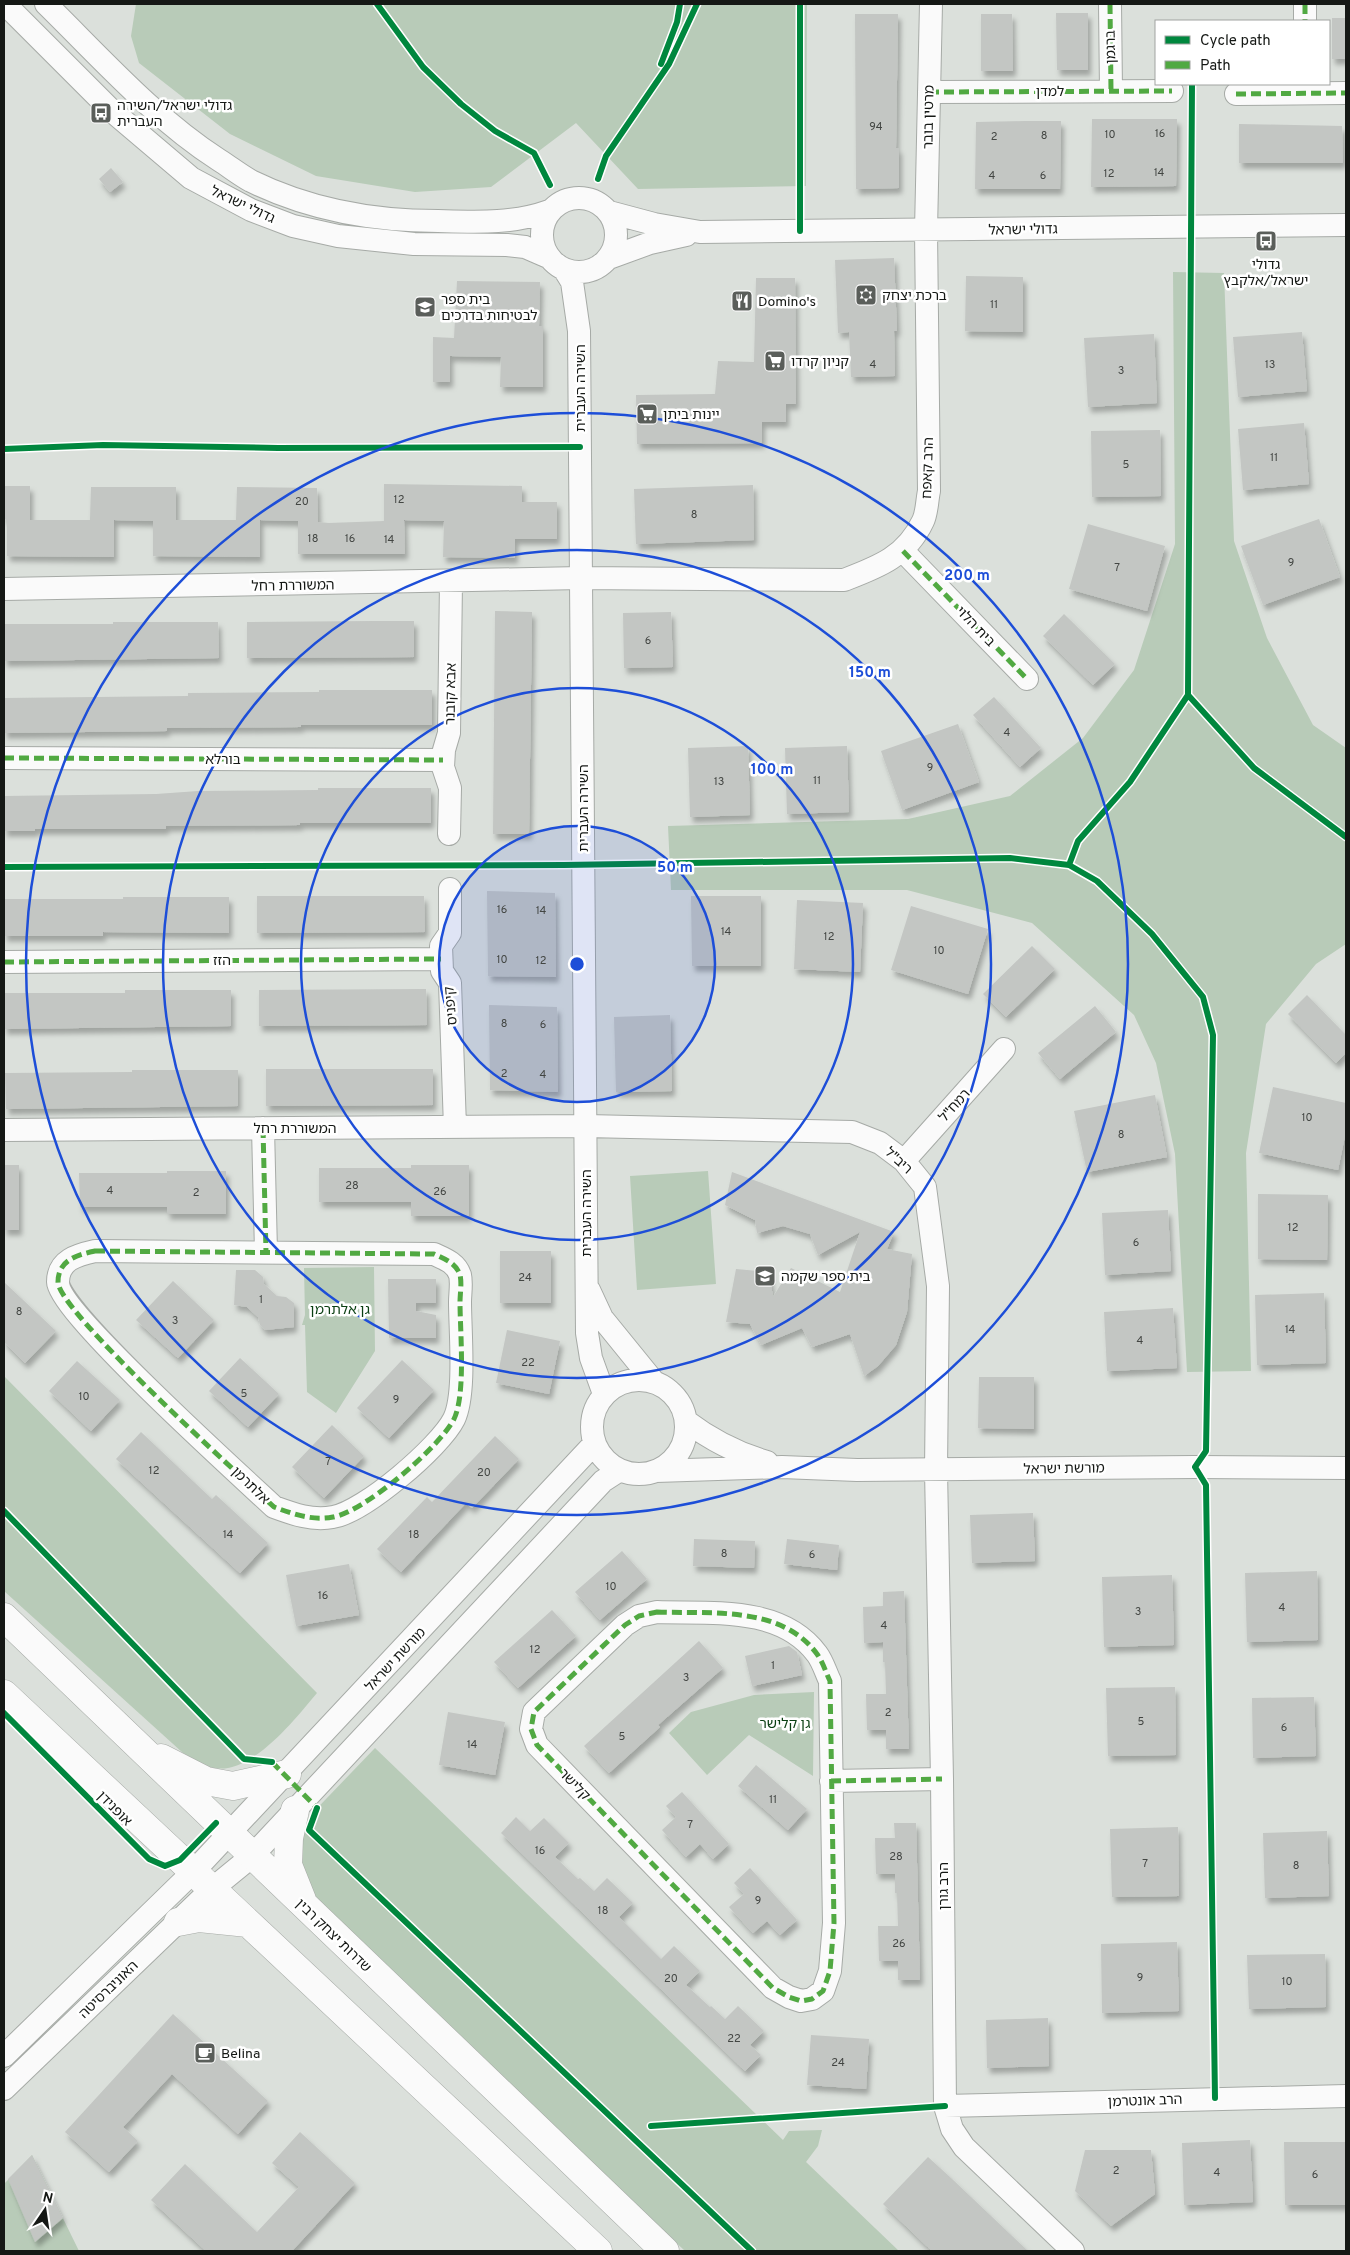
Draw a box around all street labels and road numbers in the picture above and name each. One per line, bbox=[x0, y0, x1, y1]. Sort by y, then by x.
street label: ברגמן bbox=[1103, 30, 1120, 64]
street label: למדן bbox=[1036, 84, 1064, 101]
street label: מרטין בובר bbox=[920, 85, 939, 149]
street label: גדולי ישראל bbox=[207, 183, 277, 228]
street label: גדולי ישראל bbox=[988, 221, 1058, 240]
street label: השירה העברית bbox=[573, 344, 590, 432]
street label: הרב קאפח bbox=[919, 437, 938, 499]
street label: המשוררת רחל bbox=[251, 577, 335, 596]
street label: בית הלוי bbox=[952, 603, 998, 651]
street label: אבא קובנר bbox=[442, 662, 461, 725]
street label: בורלא bbox=[205, 752, 241, 769]
street label: השירה העברית bbox=[576, 764, 593, 852]
street label: הזז bbox=[213, 953, 231, 970]
street label: קיפניס bbox=[441, 985, 462, 1026]
street label: רמח"ל bbox=[936, 1086, 974, 1126]
street label: המשוררת רחל bbox=[253, 1121, 337, 1138]
street label: ריב"ל bbox=[881, 1144, 915, 1178]
street label: השירה העברית bbox=[579, 1169, 596, 1257]
street label: מורשת ישראל bbox=[1023, 1460, 1105, 1479]
street label: אלתרמן bbox=[227, 1464, 273, 1508]
street label: מורשת ישראל bbox=[362, 1624, 430, 1696]
street label: קלישר bbox=[555, 1766, 593, 1805]
street label: אופנידן bbox=[93, 1788, 135, 1830]
street label: הרב גורן bbox=[936, 1862, 953, 1910]
street label: שדרות יצחק רבין bbox=[292, 1896, 374, 1976]
street label: האוניברסיטה bbox=[76, 1958, 142, 2022]
street label: הרב אונטרמן bbox=[1107, 2092, 1183, 2111]

